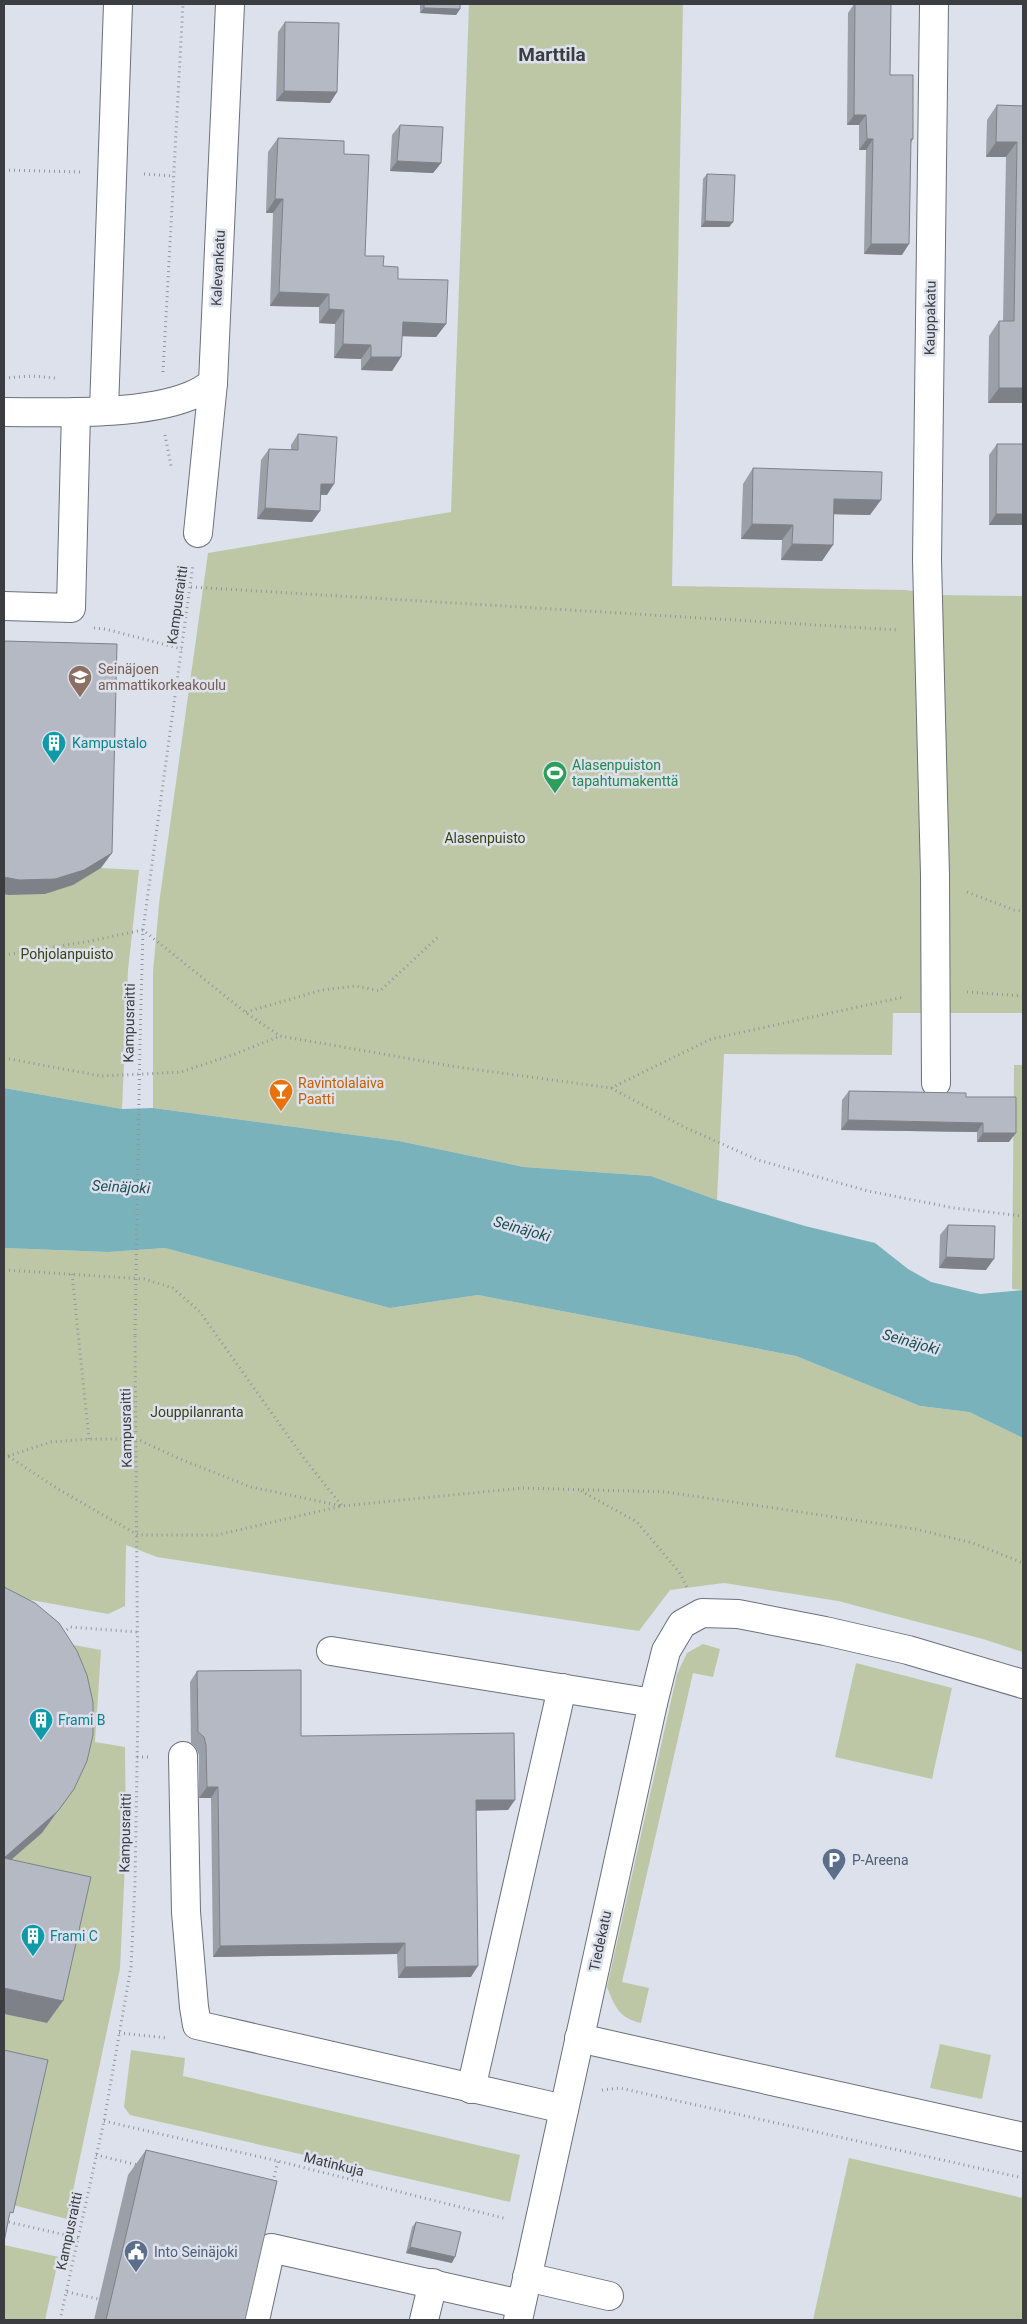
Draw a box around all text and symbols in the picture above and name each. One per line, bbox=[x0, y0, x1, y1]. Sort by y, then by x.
district label: Marttila bbox=[518, 43, 586, 66]
street label: Kalevankatu bbox=[208, 230, 228, 306]
street label: Kauppakatu bbox=[921, 281, 939, 355]
street label: Kampusraitti bbox=[164, 565, 190, 645]
place label: Seinäjoen ammattikorkeakoulu bbox=[98, 661, 226, 693]
school or university icon: Seinäjoen ammattikorkeakoulu bbox=[67, 664, 93, 698]
building icon: Kampustalo bbox=[41, 730, 67, 764]
place label: Kampustalo bbox=[72, 735, 147, 751]
place label: Alasenpuiston tapahtumakenttä bbox=[572, 757, 678, 789]
sports icon: Alasenpuiston tapahtumakenttä bbox=[542, 760, 568, 794]
park label: Alasenpuisto bbox=[444, 830, 526, 846]
park label: Pohjolanpuisto bbox=[20, 946, 114, 962]
street label: Kampusraitti bbox=[120, 983, 138, 1063]
place label: Ravintolalaiva Paatti bbox=[298, 1075, 384, 1107]
bar icon: Ravintolalaiva Paatti bbox=[268, 1078, 294, 1112]
water label: Seinäjoki bbox=[91, 1176, 151, 1198]
water label: Seinäjoki bbox=[491, 1212, 553, 1246]
water label: Seinäjoki bbox=[880, 1325, 942, 1359]
street label: Kampusraitti bbox=[117, 1388, 135, 1468]
park label: Jouppilanranta bbox=[150, 1404, 244, 1420]
building icon: Frami B bbox=[28, 1707, 54, 1741]
place label: Frami B bbox=[58, 1712, 106, 1728]
street label: Kampusraitti bbox=[116, 1793, 134, 1873]
parking icon: P-Areena bbox=[821, 1847, 847, 1881]
place label: P-Areena bbox=[852, 1852, 909, 1868]
street label: Tiedekatu bbox=[586, 1909, 614, 1973]
building icon: Frami C bbox=[20, 1923, 46, 1957]
place label: Frami C bbox=[50, 1928, 98, 1944]
street label: Matinkuja bbox=[302, 2149, 366, 2179]
street label: Kampusraitti bbox=[53, 2190, 85, 2272]
public building icon: Into Seinäjoki bbox=[123, 2239, 149, 2273]
place label: Into Seinäjoki bbox=[154, 2244, 238, 2260]

